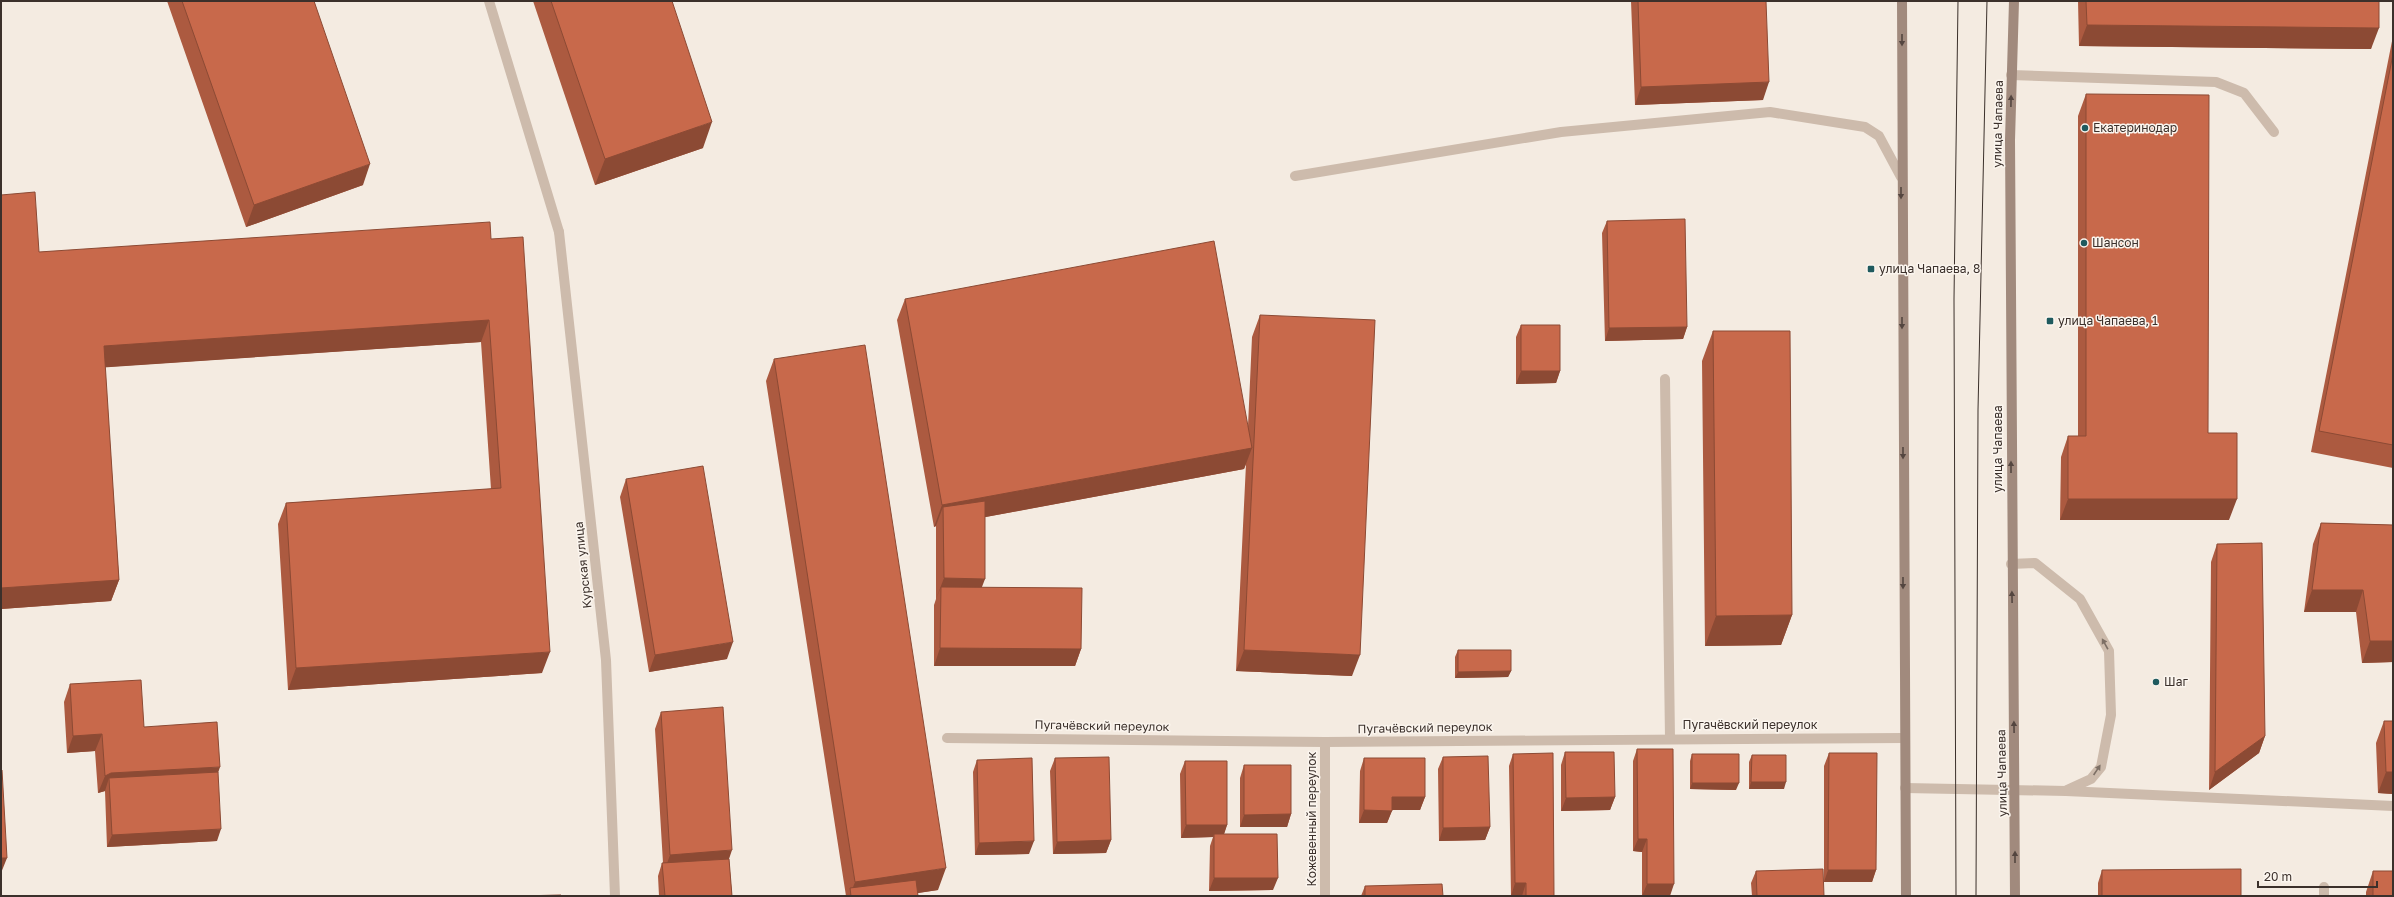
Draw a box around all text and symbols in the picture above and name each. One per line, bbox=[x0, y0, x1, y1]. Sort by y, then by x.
one-way arrow bbox=[1899, 34, 1905, 47]
street label: улица Чапаева bbox=[1989, 80, 2006, 168]
one-way arrow bbox=[2008, 94, 2014, 107]
place label: Екатеринодар bbox=[2093, 120, 2177, 135]
marker: Екатеринодар bbox=[2080, 123, 2090, 133]
one-way arrow bbox=[1898, 187, 1904, 200]
place label: Шансон bbox=[2092, 235, 2139, 250]
marker: Шансон bbox=[2079, 238, 2089, 248]
place label: улица Чапаева, 8 bbox=[1879, 261, 1980, 276]
marker: улица Чапаева, 8 bbox=[1866, 264, 1876, 274]
place label: улица Чапаева, 1 bbox=[2058, 313, 2158, 328]
marker: улица Чапаева, 1 bbox=[2045, 316, 2055, 326]
one-way arrow bbox=[1899, 317, 1905, 330]
street label: улица Чапаева bbox=[1990, 405, 2005, 493]
one-way arrow bbox=[1900, 447, 1906, 460]
one-way arrow bbox=[2008, 460, 2014, 473]
street label: Курская улица bbox=[570, 521, 595, 609]
one-way arrow bbox=[1900, 577, 1906, 590]
one-way arrow bbox=[2009, 590, 2015, 603]
one-way arrow bbox=[2101, 638, 2108, 650]
place label: Шаг bbox=[2164, 674, 2188, 689]
marker: Шаг bbox=[2151, 677, 2161, 687]
street label: Пугачёвский переулок bbox=[1034, 717, 1170, 734]
street label: Пугачёвский переулок bbox=[1682, 717, 1818, 732]
street label: Пугачёвский переулок bbox=[1357, 719, 1493, 736]
one-way arrow bbox=[2011, 721, 2018, 733]
street label: улица Чапаева bbox=[1993, 729, 2010, 817]
street label: Кожевенный переулок bbox=[1304, 752, 1319, 886]
one-way arrow bbox=[2093, 765, 2101, 775]
one-way arrow bbox=[2012, 850, 2018, 863]
scale bar bbox=[2258, 863, 2377, 889]
text: 20 m bbox=[2264, 869, 2292, 884]

